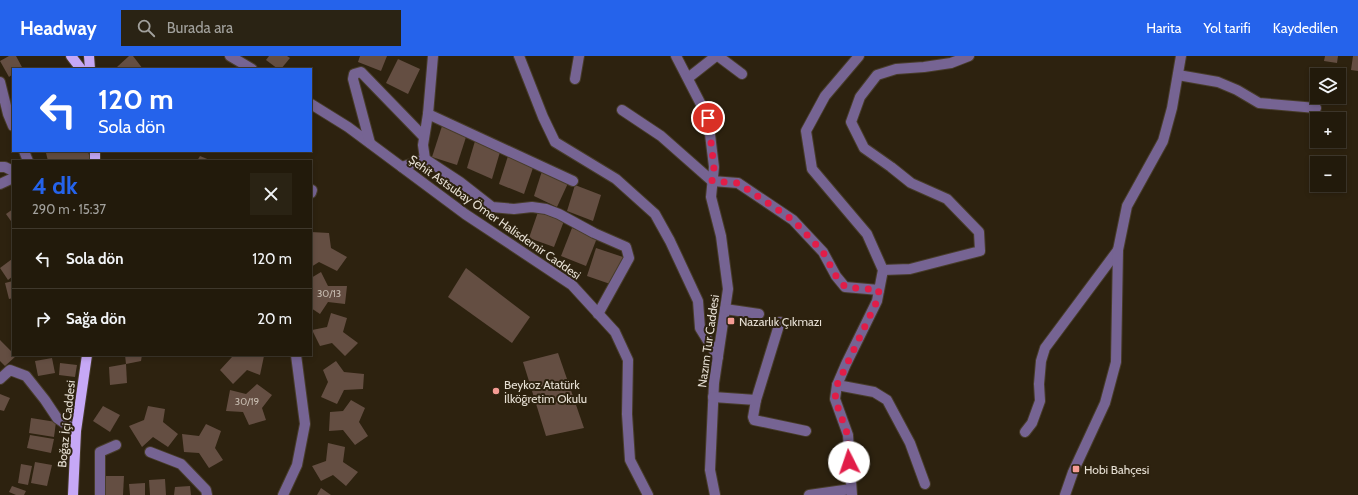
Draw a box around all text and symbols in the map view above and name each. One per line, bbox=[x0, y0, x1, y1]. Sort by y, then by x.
search box bbox=[121, 10, 401, 46]
text: Headway bbox=[20, 17, 97, 40]
icon: search bbox=[135, 17, 157, 39]
text: Burada ara bbox=[167, 19, 233, 37]
text: Harita bbox=[1146, 19, 1181, 37]
text: Yol tarifi bbox=[1203, 19, 1251, 37]
text: Kaydedilen bbox=[1273, 19, 1338, 37]
map controls bbox=[1310, 68, 1346, 192]
button: layers bbox=[1310, 68, 1346, 104]
text: 120 m bbox=[98, 82, 174, 116]
icon: left bbox=[32, 84, 84, 136]
pin bbox=[691, 101, 725, 135]
icon: arrive bbox=[697, 107, 719, 129]
button: + bbox=[1310, 112, 1346, 148]
text: Sola dön bbox=[98, 116, 165, 138]
street label: Şehit Astsubay Ömer Halisdemir Caddesi bbox=[406, 152, 584, 282]
button: − bbox=[1310, 156, 1346, 192]
text: 4 dk bbox=[32, 171, 78, 200]
button: close bbox=[250, 173, 292, 215]
text: 290 m · 15:37 bbox=[32, 201, 106, 217]
icon: left bbox=[32, 248, 54, 270]
text: Sola dön bbox=[66, 250, 123, 268]
text: 120 m bbox=[252, 250, 292, 268]
house number: 30/13 bbox=[317, 287, 341, 300]
street label: Nazım Tur Caddesi bbox=[694, 294, 722, 388]
icon: right bbox=[32, 308, 54, 330]
text: Sağa dön bbox=[66, 310, 126, 328]
text: 20 m bbox=[257, 310, 292, 328]
place label: Nazarlık Çıkmazı bbox=[739, 314, 822, 329]
marker: Nazarlık Çıkmazı bbox=[726, 316, 736, 326]
place label: Beykoz Atatürk İlköğretim Okulu bbox=[504, 377, 587, 406]
street label: Boğaz İçi Caddesi bbox=[54, 380, 78, 468]
marker: Beykoz Atatürk İlköğretim Okulu bbox=[491, 386, 501, 396]
house number: 30/19 bbox=[235, 395, 260, 408]
position arrow bbox=[828, 441, 870, 483]
place label: Hobi Bahçesi bbox=[1084, 462, 1149, 477]
marker: Hobi Bahçesi bbox=[1071, 464, 1081, 474]

